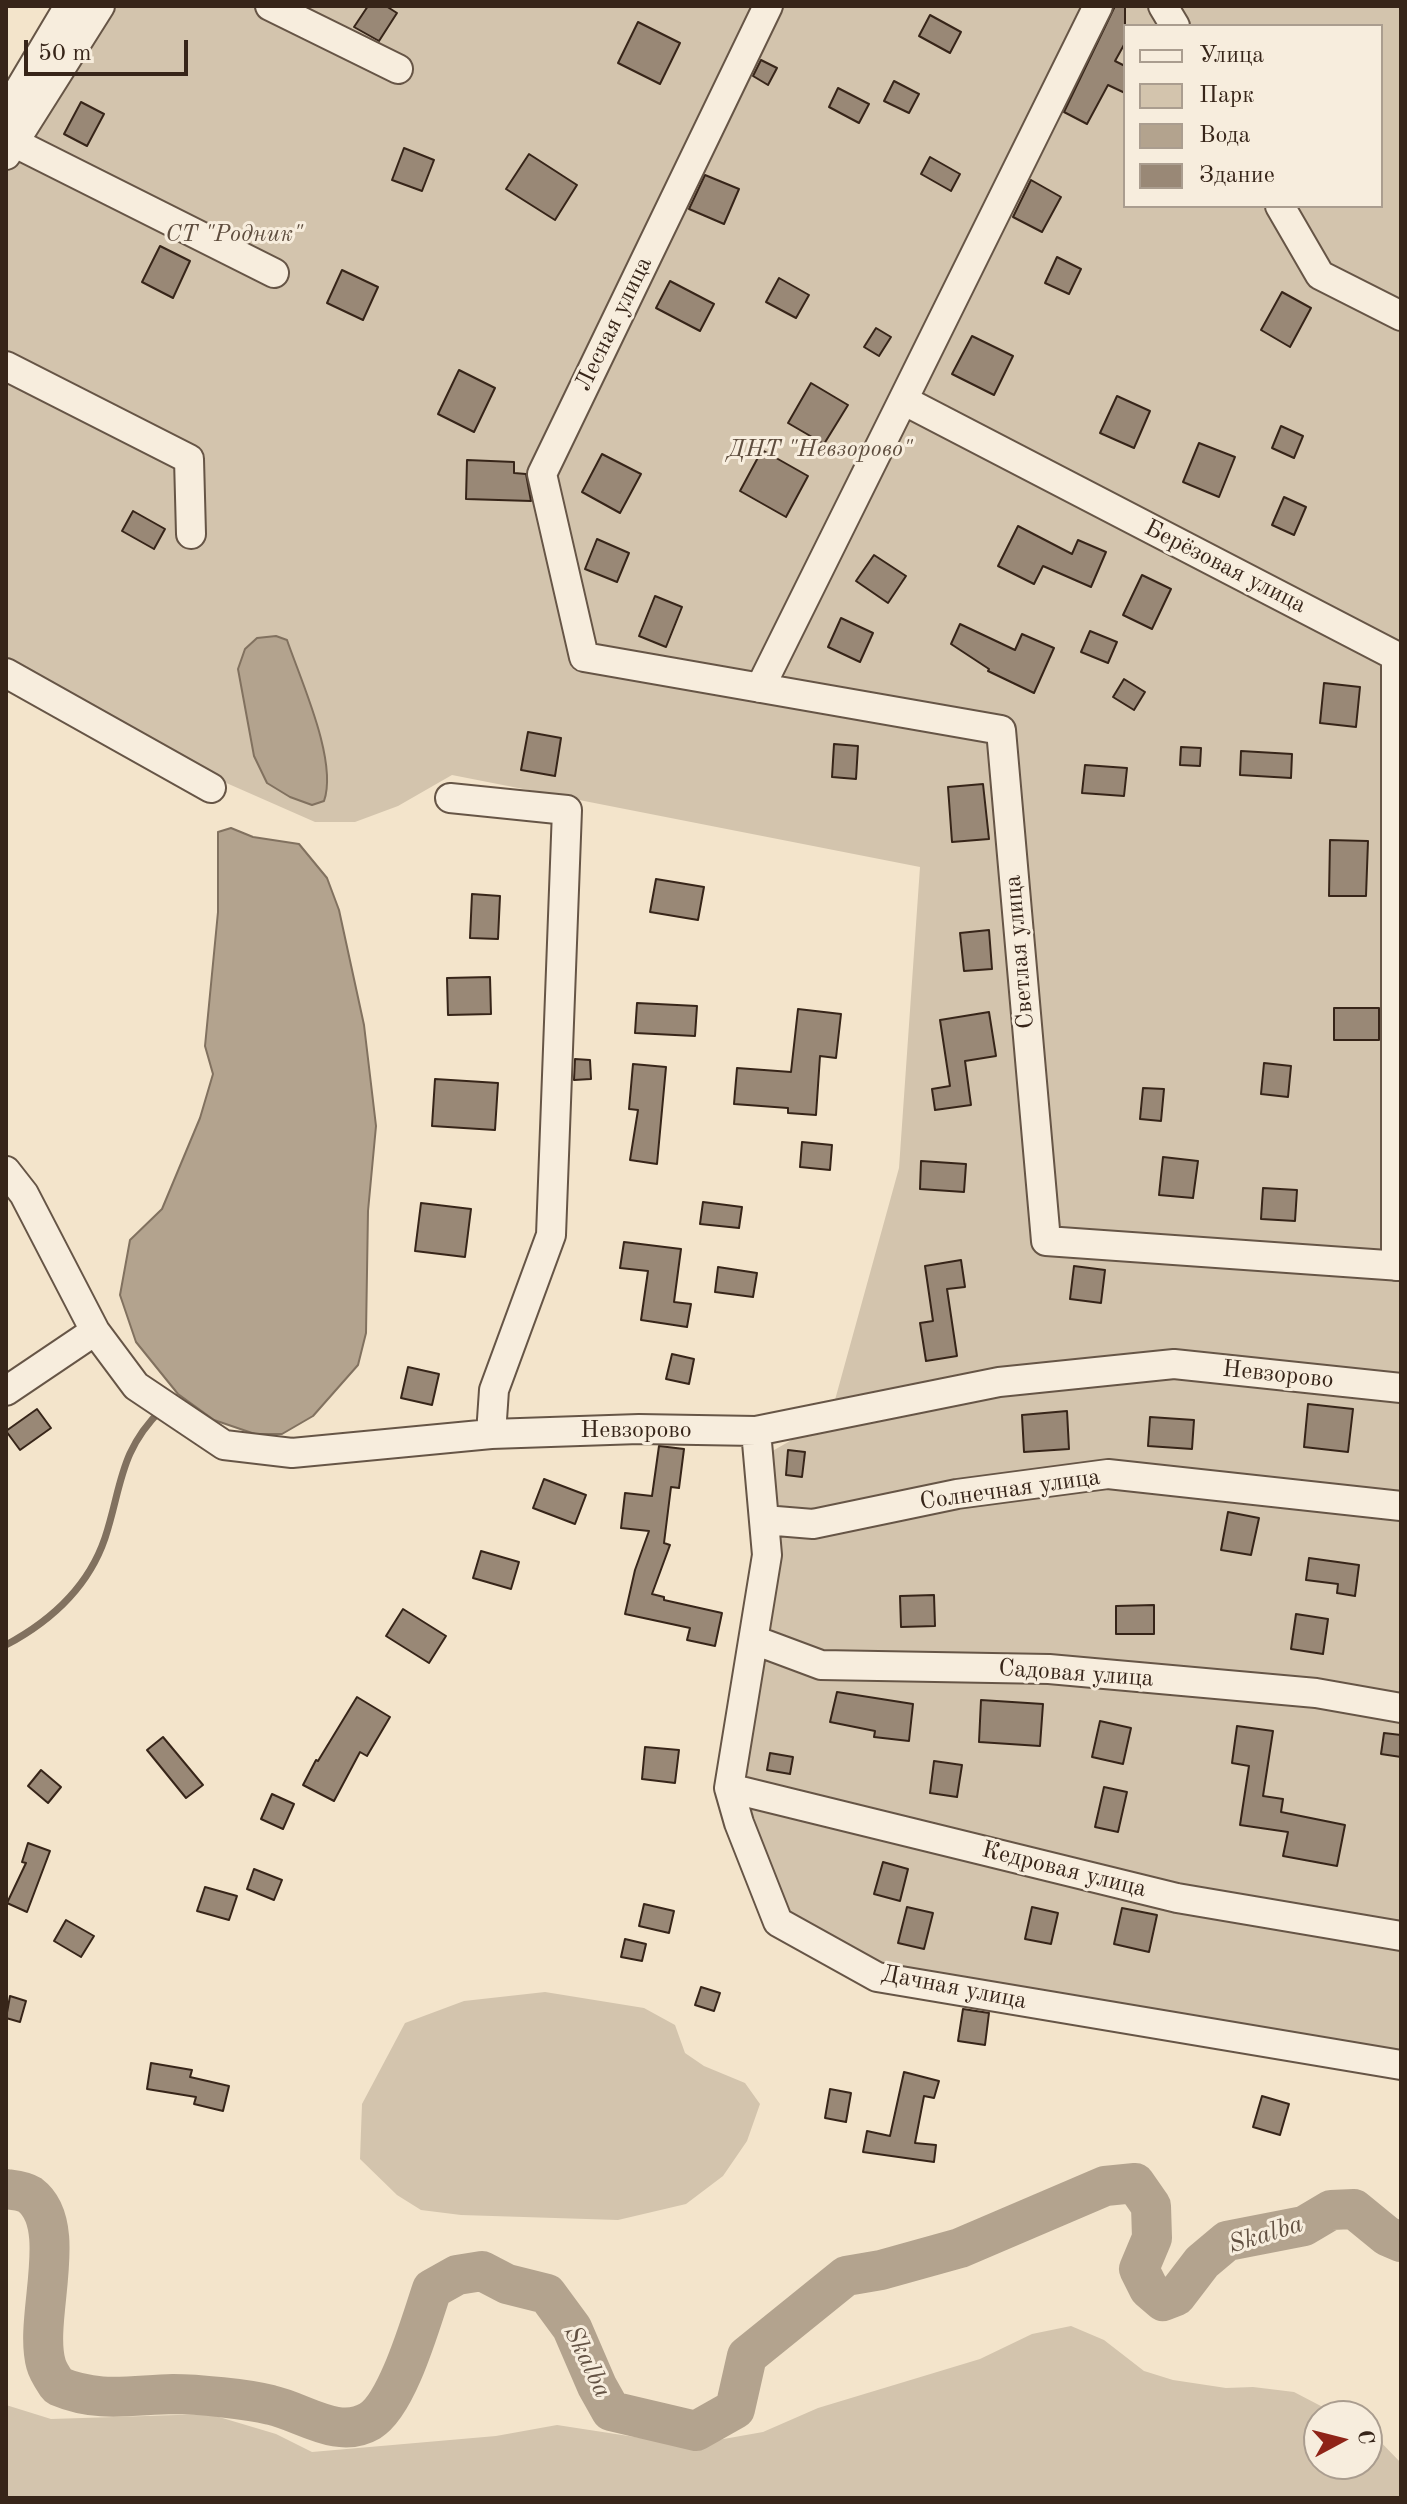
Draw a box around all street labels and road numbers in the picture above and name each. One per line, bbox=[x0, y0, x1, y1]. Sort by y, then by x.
street label: Лесная улица bbox=[569, 252, 659, 396]
street label: Берёзовая улица bbox=[1139, 514, 1311, 620]
street label: Светлая улица bbox=[999, 874, 1041, 1030]
street label: Невзорово bbox=[1221, 1355, 1335, 1395]
street label: Невзорово bbox=[580, 1417, 692, 1445]
street label: Солнечная улица bbox=[918, 1463, 1102, 1517]
street label: Садовая улица bbox=[997, 1654, 1155, 1694]
street label: Кедровая улица bbox=[979, 1836, 1149, 1904]
street label: Дачная улица bbox=[879, 1960, 1029, 2016]

